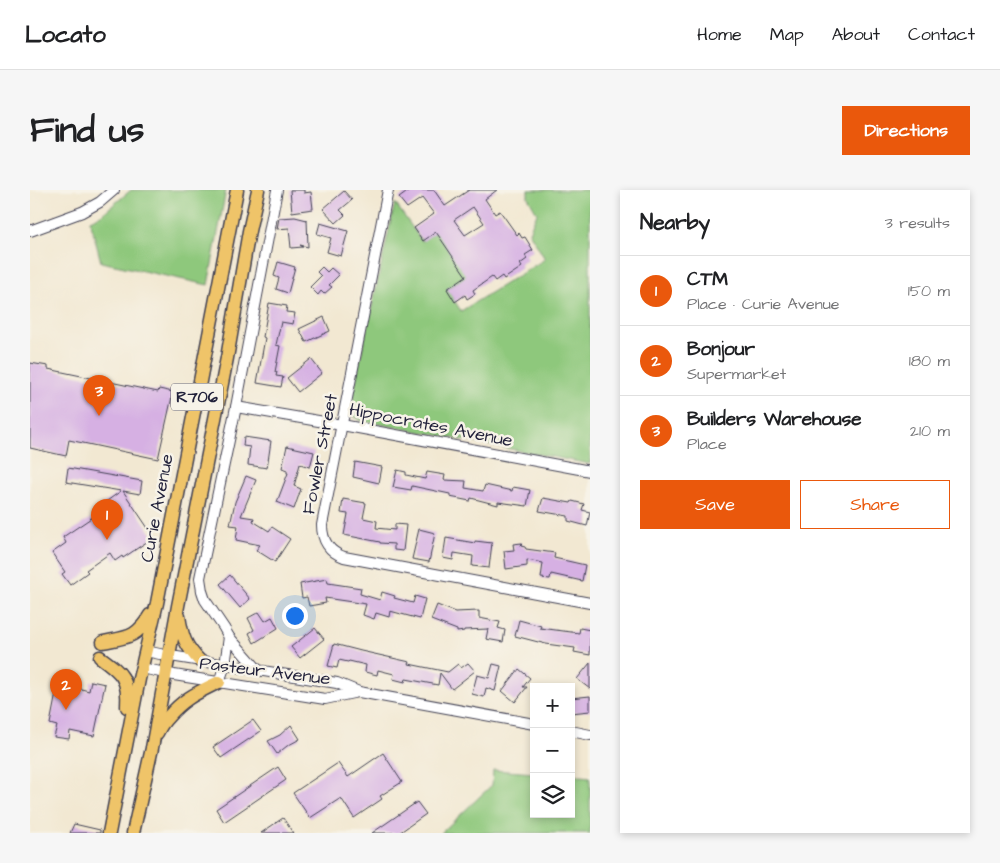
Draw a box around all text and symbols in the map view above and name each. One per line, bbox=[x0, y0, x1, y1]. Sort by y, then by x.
text: Locato bbox=[25, 18, 106, 52]
text: Home bbox=[697, 22, 742, 47]
text: Map bbox=[770, 22, 804, 47]
text: About bbox=[832, 22, 880, 47]
text: Contact bbox=[908, 22, 975, 47]
text: Find us bbox=[30, 106, 144, 155]
button: Directions bbox=[842, 106, 970, 155]
text: Nearby bbox=[640, 208, 710, 237]
text: 3 results bbox=[885, 212, 950, 234]
text: CTM bbox=[687, 266, 728, 293]
text: 1 bbox=[655, 280, 657, 302]
text: 150 m bbox=[908, 280, 950, 302]
text: Place · Curie Avenue bbox=[687, 293, 839, 315]
text: Bonjour bbox=[687, 336, 755, 363]
text: 2 bbox=[651, 350, 661, 372]
text: 180 m bbox=[909, 350, 950, 372]
text: Supermarket bbox=[687, 363, 786, 385]
pin: 3 bbox=[83, 375, 115, 416]
road number: R706 bbox=[171, 383, 223, 410]
street label: Fowler Street bbox=[296, 391, 344, 516]
street label: Hippocrates Avenue bbox=[347, 397, 515, 453]
text: Builders Warehouse bbox=[687, 406, 862, 433]
text: 3 bbox=[652, 420, 660, 442]
text: 210 m bbox=[910, 420, 950, 442]
text: Place bbox=[687, 433, 727, 455]
street label: Curie Avenue bbox=[134, 451, 180, 564]
button: Save bbox=[640, 480, 790, 529]
button: Share bbox=[800, 480, 950, 529]
pin: 1 bbox=[91, 499, 123, 540]
your location bbox=[282, 603, 308, 629]
street label: Pasteur Avenue bbox=[198, 651, 332, 691]
pin: 2 bbox=[50, 669, 82, 710]
map controls bbox=[530, 683, 575, 818]
button: + bbox=[530, 683, 575, 728]
button: − bbox=[530, 728, 575, 773]
button: layers bbox=[530, 773, 575, 818]

